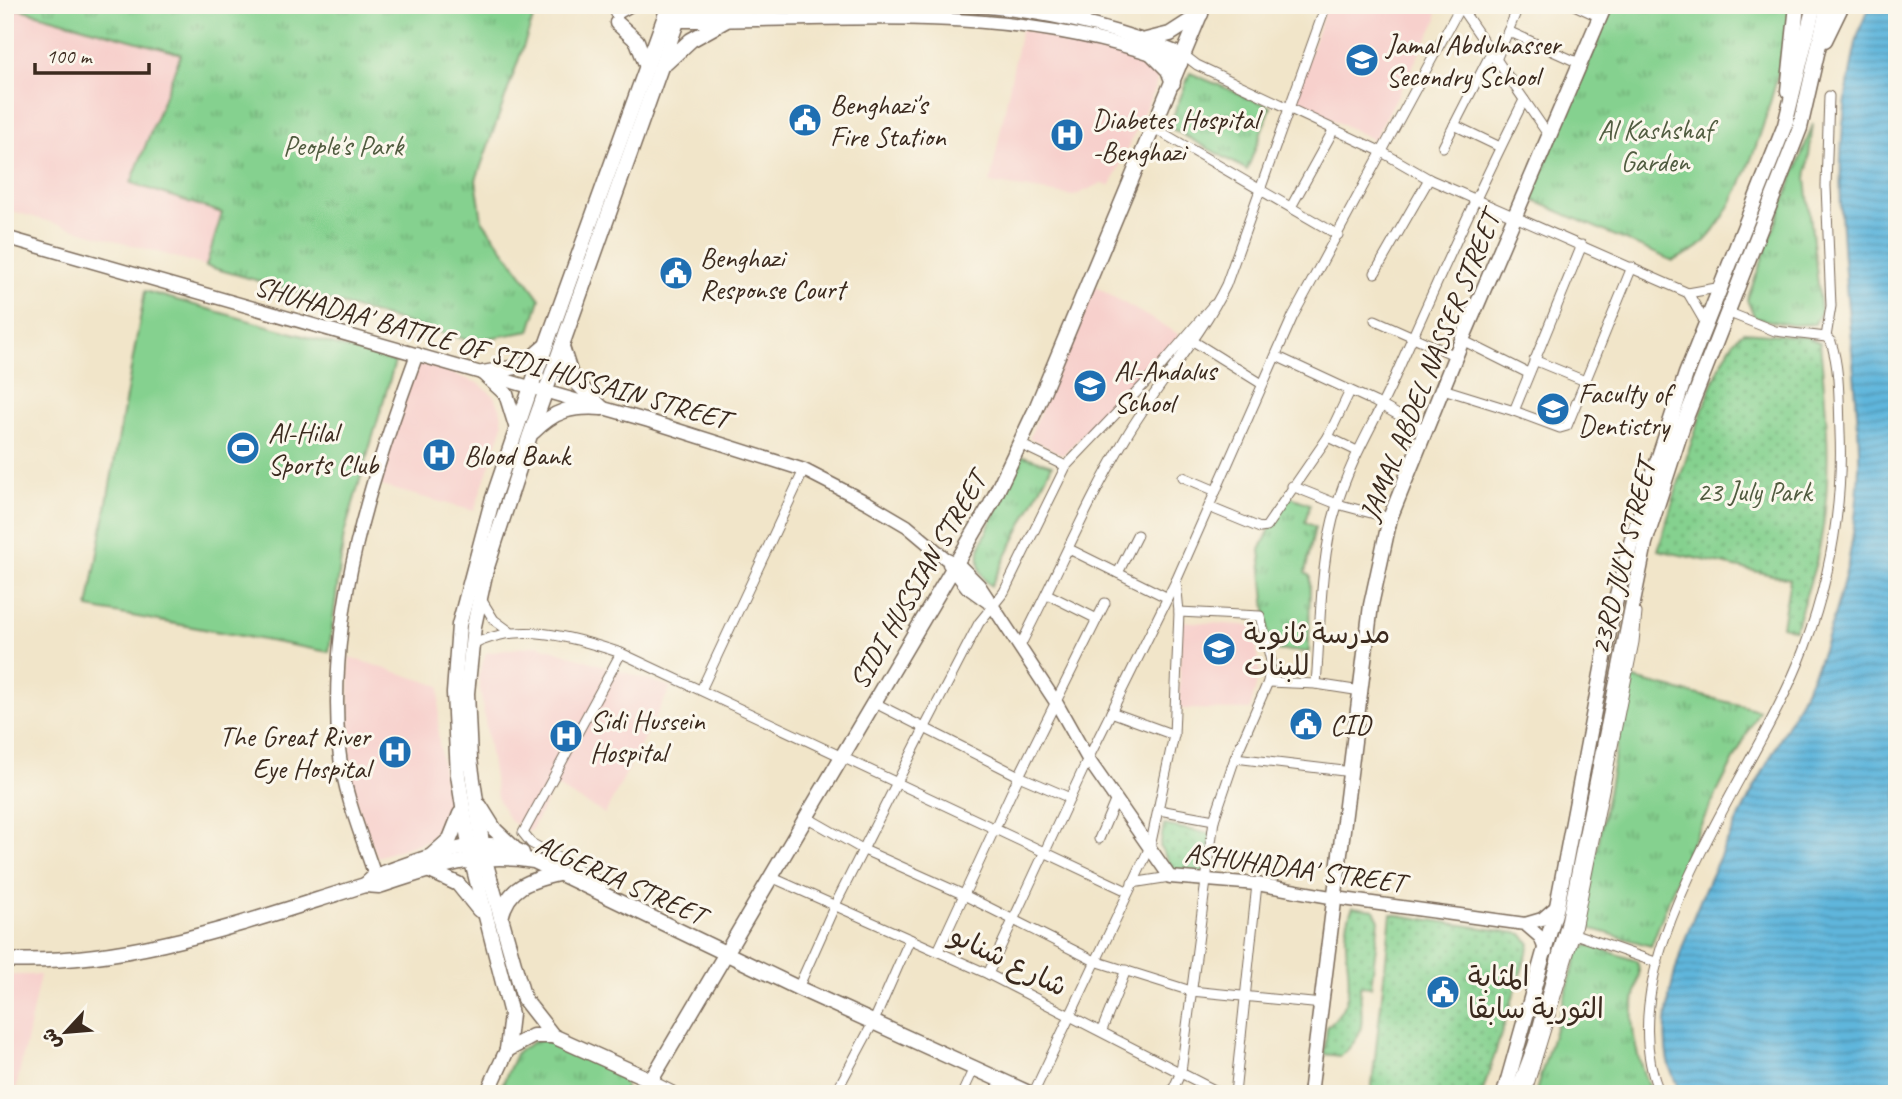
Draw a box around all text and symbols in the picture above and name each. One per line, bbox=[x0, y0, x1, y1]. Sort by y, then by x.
place label: Jamal Abdulnasser Secondry School bbox=[1384, 27, 1562, 94]
scale bar bbox=[35, 32, 149, 76]
school or university icon: Jamal Abdulnasser Secondry School bbox=[1343, 41, 1381, 79]
text: 100 m bbox=[46, 43, 93, 69]
place label: Benghazi's Fire Station bbox=[830, 87, 947, 154]
public building icon: Benghazi's Fire Station bbox=[786, 101, 824, 139]
place label: Diabetes Hospital -Benghazi bbox=[1092, 102, 1264, 169]
park label: Al Kashshaf Garden bbox=[1598, 112, 1719, 179]
hospital icon: Diabetes Hospital -Benghazi bbox=[1048, 116, 1086, 154]
park label: People's Park bbox=[283, 128, 405, 163]
street label: JAMAL ABDEL NASSER STREET bbox=[1351, 200, 1510, 527]
place label: Benghazi Response Court bbox=[700, 240, 848, 307]
public building icon: Benghazi Response Court bbox=[657, 254, 695, 292]
street label: SHUHADAA' BATTLE OF SIDI HUSSAIN STREET bbox=[251, 268, 740, 439]
place label: Al-Andalus School bbox=[1114, 353, 1219, 420]
school or university icon: Al-Andalus School bbox=[1071, 367, 1109, 405]
place label: Faculty of Dentistry bbox=[1578, 376, 1677, 443]
school or university icon: Faculty of Dentistry bbox=[1534, 390, 1572, 428]
place label: Al-Hilal Sports Club bbox=[268, 415, 380, 482]
sports icon: Al-Hilal Sports Club bbox=[224, 429, 262, 467]
hospital icon: Blood Bank bbox=[420, 436, 458, 474]
place label: Blood Bank bbox=[464, 438, 573, 473]
street label: 23RD JULY STREET bbox=[1581, 450, 1665, 658]
street label: SIDI HUSSIAN STREET bbox=[841, 460, 997, 695]
park label: 23 July Park bbox=[1697, 474, 1814, 509]
place label: مدرسة ثانوية للبنات bbox=[1244, 616, 1390, 683]
school or university icon: مدرسة ثانوية للبنات bbox=[1200, 630, 1238, 668]
place label: Sidi Hussein Hospital bbox=[590, 703, 706, 770]
public building icon: CID bbox=[1287, 705, 1325, 743]
place label: CID bbox=[1330, 707, 1372, 742]
hospital icon: Sidi Hussein Hospital bbox=[547, 717, 585, 755]
place label: The Great River Eye Hospital bbox=[219, 719, 375, 786]
hospital icon: The Great River Eye Hospital bbox=[376, 733, 414, 771]
street label: ALGERIA STREET bbox=[530, 826, 717, 935]
street label: ASHUHADAA' STREET bbox=[1183, 835, 1413, 901]
street label: شارع شنابو bbox=[942, 916, 1073, 1006]
place label: المثابة الثورية سابقا bbox=[1468, 959, 1604, 1026]
public building icon: المثابة الثورية سابقا bbox=[1424, 973, 1462, 1011]
north arrow bbox=[32, 998, 102, 1068]
text: ش bbox=[36, 1024, 67, 1054]

